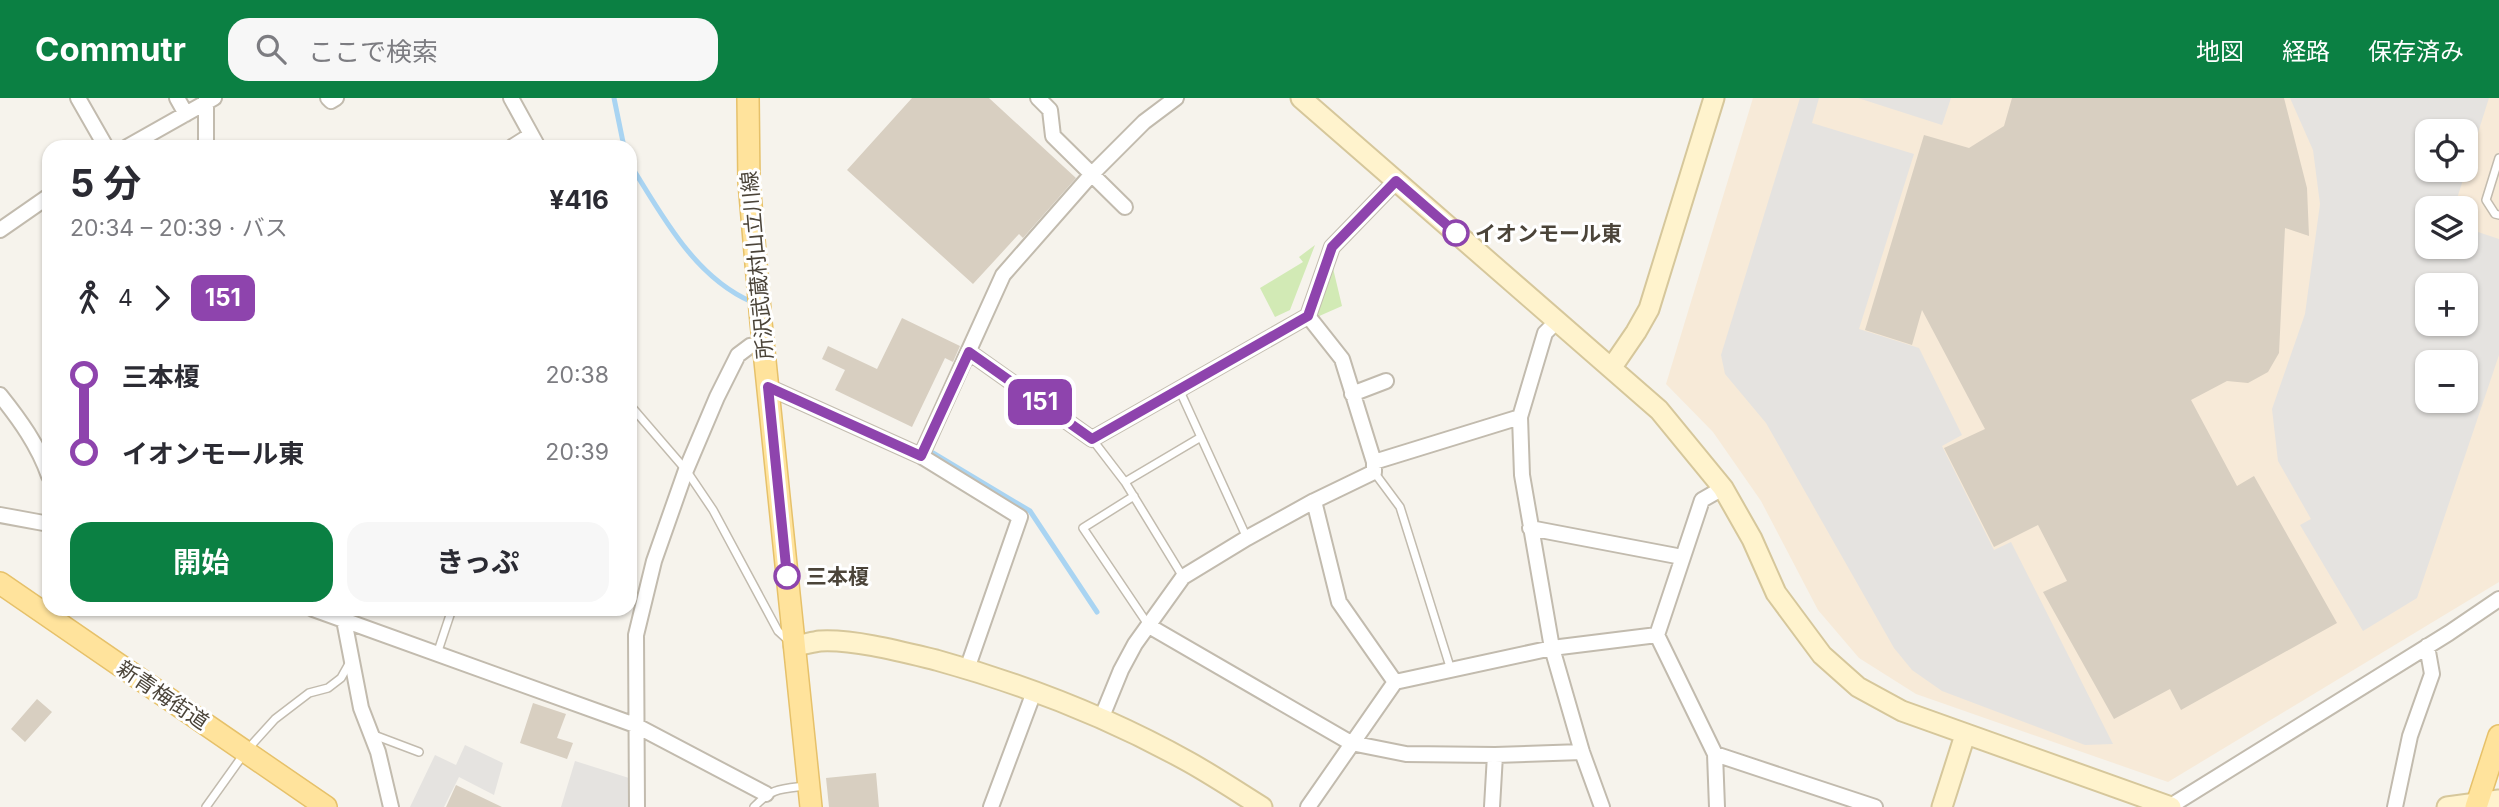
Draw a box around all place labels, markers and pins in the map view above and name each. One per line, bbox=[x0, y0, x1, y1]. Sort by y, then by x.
marker: イオンモール東 bbox=[1443, 220, 1469, 246]
place label: イオンモール東 bbox=[1475, 221, 1622, 246]
marker: 三本榎 bbox=[774, 563, 800, 589]
place label: 三本榎 bbox=[806, 564, 869, 589]

